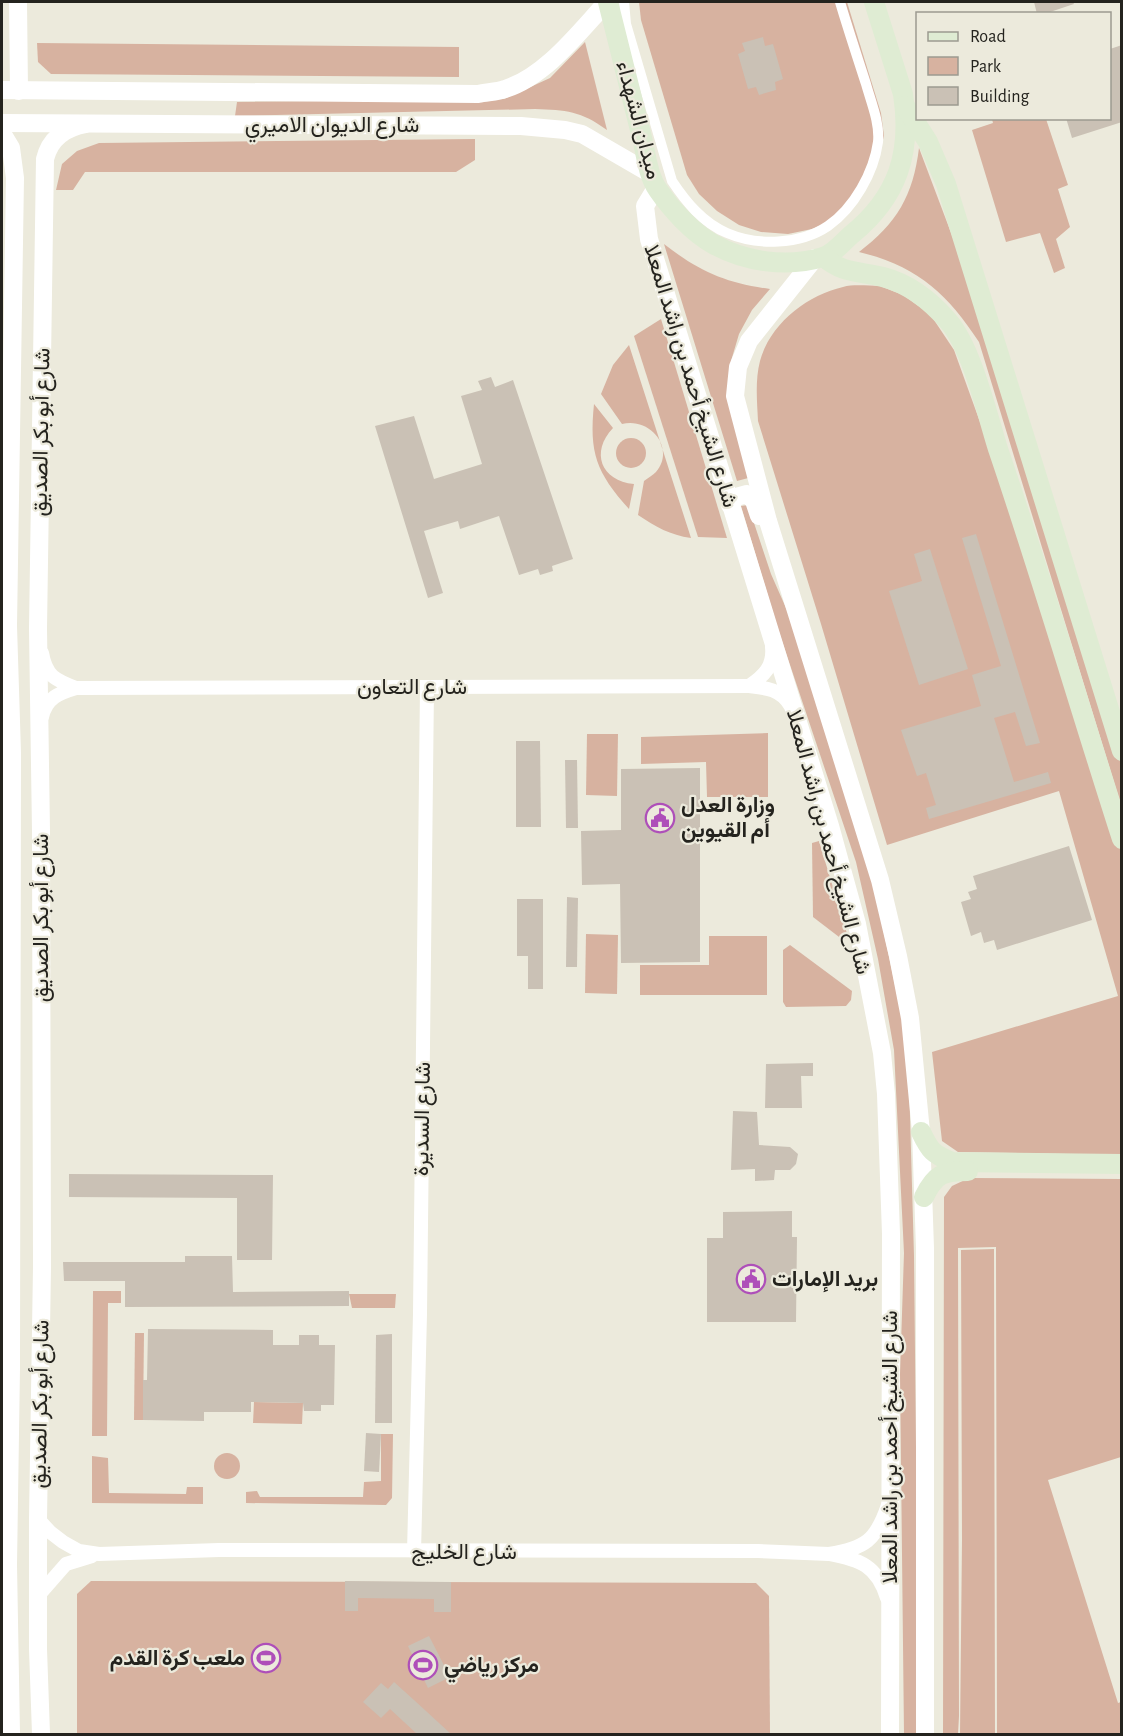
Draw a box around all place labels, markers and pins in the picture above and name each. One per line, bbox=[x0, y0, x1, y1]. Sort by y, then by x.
place label: وزارة العدل أم القيوين bbox=[681, 794, 775, 844]
public building icon: وزارة العدل أم القيوين bbox=[644, 802, 676, 834]
public building icon: بريد الإمارات bbox=[735, 1263, 767, 1295]
place label: بريد الإمارات bbox=[772, 1268, 878, 1293]
sports icon: ملعب كرة القدم bbox=[250, 1642, 282, 1674]
place label: ملعب كرة القدم bbox=[110, 1647, 245, 1672]
sports icon: مركز رياضي bbox=[407, 1649, 439, 1681]
place label: مركز رياضي bbox=[444, 1654, 539, 1683]

